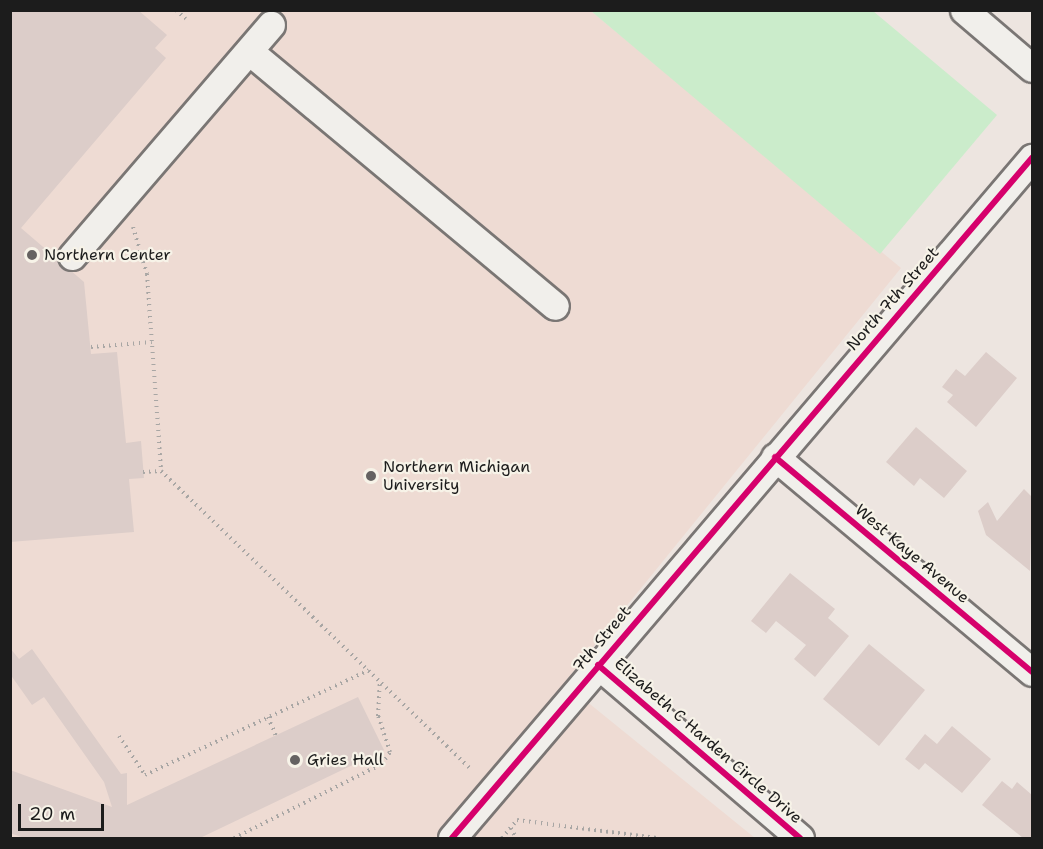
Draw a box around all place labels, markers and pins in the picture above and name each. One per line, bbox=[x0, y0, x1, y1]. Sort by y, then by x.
place label: Northern Center bbox=[44, 245, 171, 265]
marker: Northern Center bbox=[25, 248, 39, 262]
place label: Northern Michigan University bbox=[383, 457, 530, 495]
marker: Northern Michigan University bbox=[364, 469, 378, 483]
place label: Gries Hall bbox=[307, 750, 384, 770]
marker: Gries Hall bbox=[288, 753, 302, 767]

